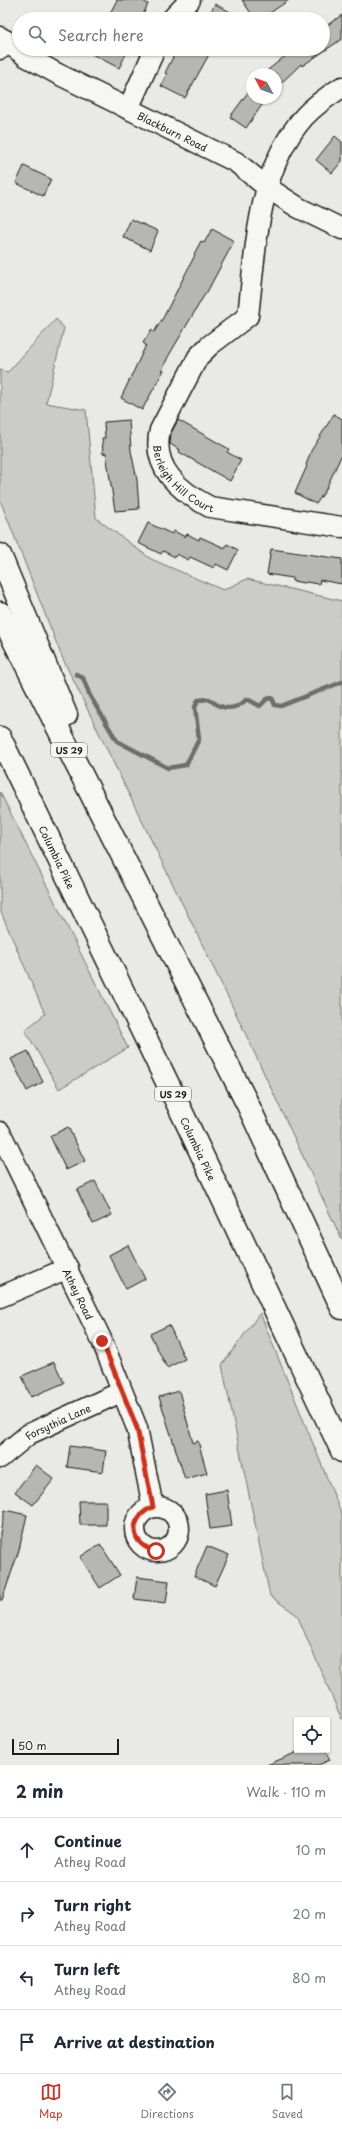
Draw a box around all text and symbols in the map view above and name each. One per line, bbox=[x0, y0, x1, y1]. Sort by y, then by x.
search box bbox=[12, 12, 330, 56]
icon: search bbox=[26, 23, 48, 45]
text: Search here bbox=[58, 23, 144, 46]
north arrow bbox=[246, 68, 282, 104]
street label: Blackburn Road bbox=[135, 107, 210, 154]
street label: Berleigh Hill Court bbox=[151, 444, 215, 515]
road number: US 29 bbox=[51, 743, 87, 757]
street label: Columbia Pike bbox=[36, 823, 79, 891]
road number: US 29 bbox=[155, 1087, 191, 1101]
street label: Columbia Pike bbox=[177, 1114, 220, 1183]
street label: Athey Road bbox=[60, 1266, 98, 1322]
route end bbox=[93, 1332, 111, 1350]
street label: Forsythia Lane bbox=[21, 1399, 93, 1442]
route start bbox=[147, 1542, 165, 1560]
map controls bbox=[294, 1717, 330, 1753]
button: locate bbox=[294, 1717, 330, 1753]
scale bar bbox=[12, 1737, 119, 1756]
text: 50 m bbox=[18, 1737, 47, 1754]
text: 2 min bbox=[16, 1778, 63, 1804]
text: Walk · 110 m bbox=[247, 1782, 326, 1801]
text: Continue bbox=[54, 1829, 122, 1852]
icon: ahead bbox=[16, 1839, 38, 1861]
text: 10 m bbox=[296, 1840, 326, 1859]
text: Athey Road bbox=[54, 1852, 126, 1871]
text: Turn right bbox=[54, 1893, 131, 1916]
icon: right bbox=[16, 1903, 38, 1925]
text: 20 m bbox=[292, 1904, 326, 1923]
text: Athey Road bbox=[54, 1916, 126, 1935]
text: Turn left bbox=[54, 1957, 120, 1980]
icon: left bbox=[16, 1967, 38, 1989]
text: 80 m bbox=[292, 1968, 326, 1987]
text: Athey Road bbox=[54, 1980, 126, 1999]
text: Arrive at destination bbox=[54, 2030, 215, 2053]
icon: arrive bbox=[16, 2031, 38, 2053]
tab: Map bbox=[39, 2081, 62, 2122]
tab: Directions bbox=[140, 2081, 194, 2122]
tab: Saved bbox=[272, 2081, 303, 2122]

